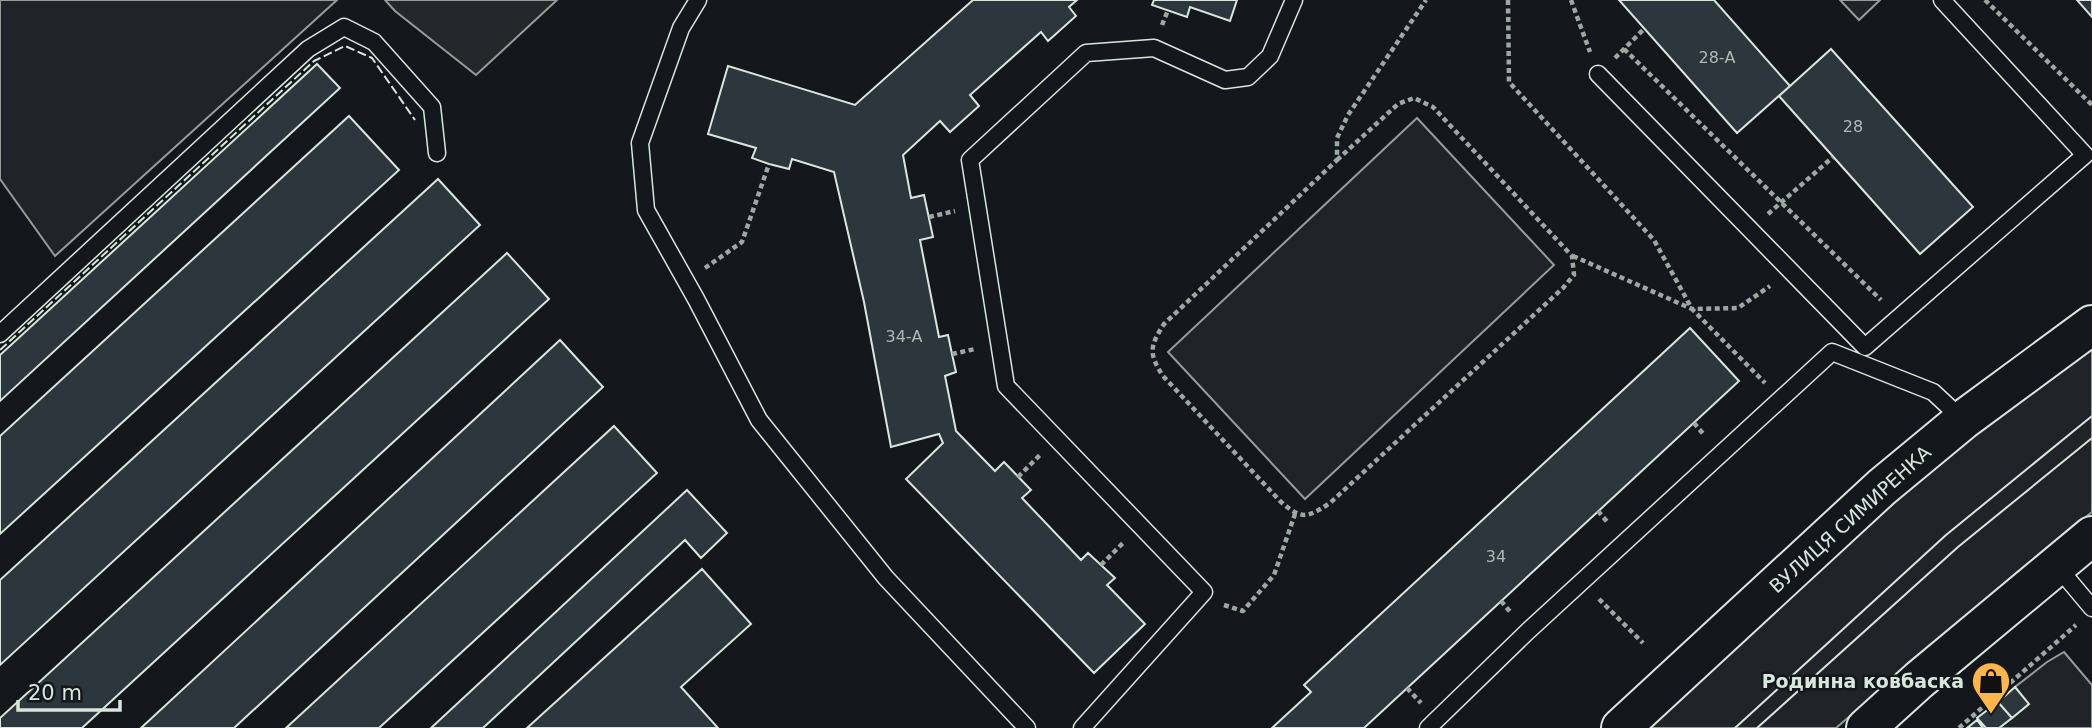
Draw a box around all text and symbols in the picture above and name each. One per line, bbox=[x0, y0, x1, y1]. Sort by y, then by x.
house number: 28-А bbox=[1698, 48, 1736, 67]
house number: 28 bbox=[1843, 117, 1863, 136]
house number: 34-А bbox=[885, 327, 923, 346]
street label: ВУЛИЦЯ СИМИРЕНКА bbox=[1765, 441, 1935, 597]
house number: 34 bbox=[1486, 547, 1506, 566]
shop icon: Родинна ковбаска bbox=[1970, 660, 2012, 715]
scale bar bbox=[18, 668, 119, 712]
place label: Родинна ковбаска bbox=[1762, 670, 1964, 692]
text: 20 m bbox=[28, 681, 82, 705]

